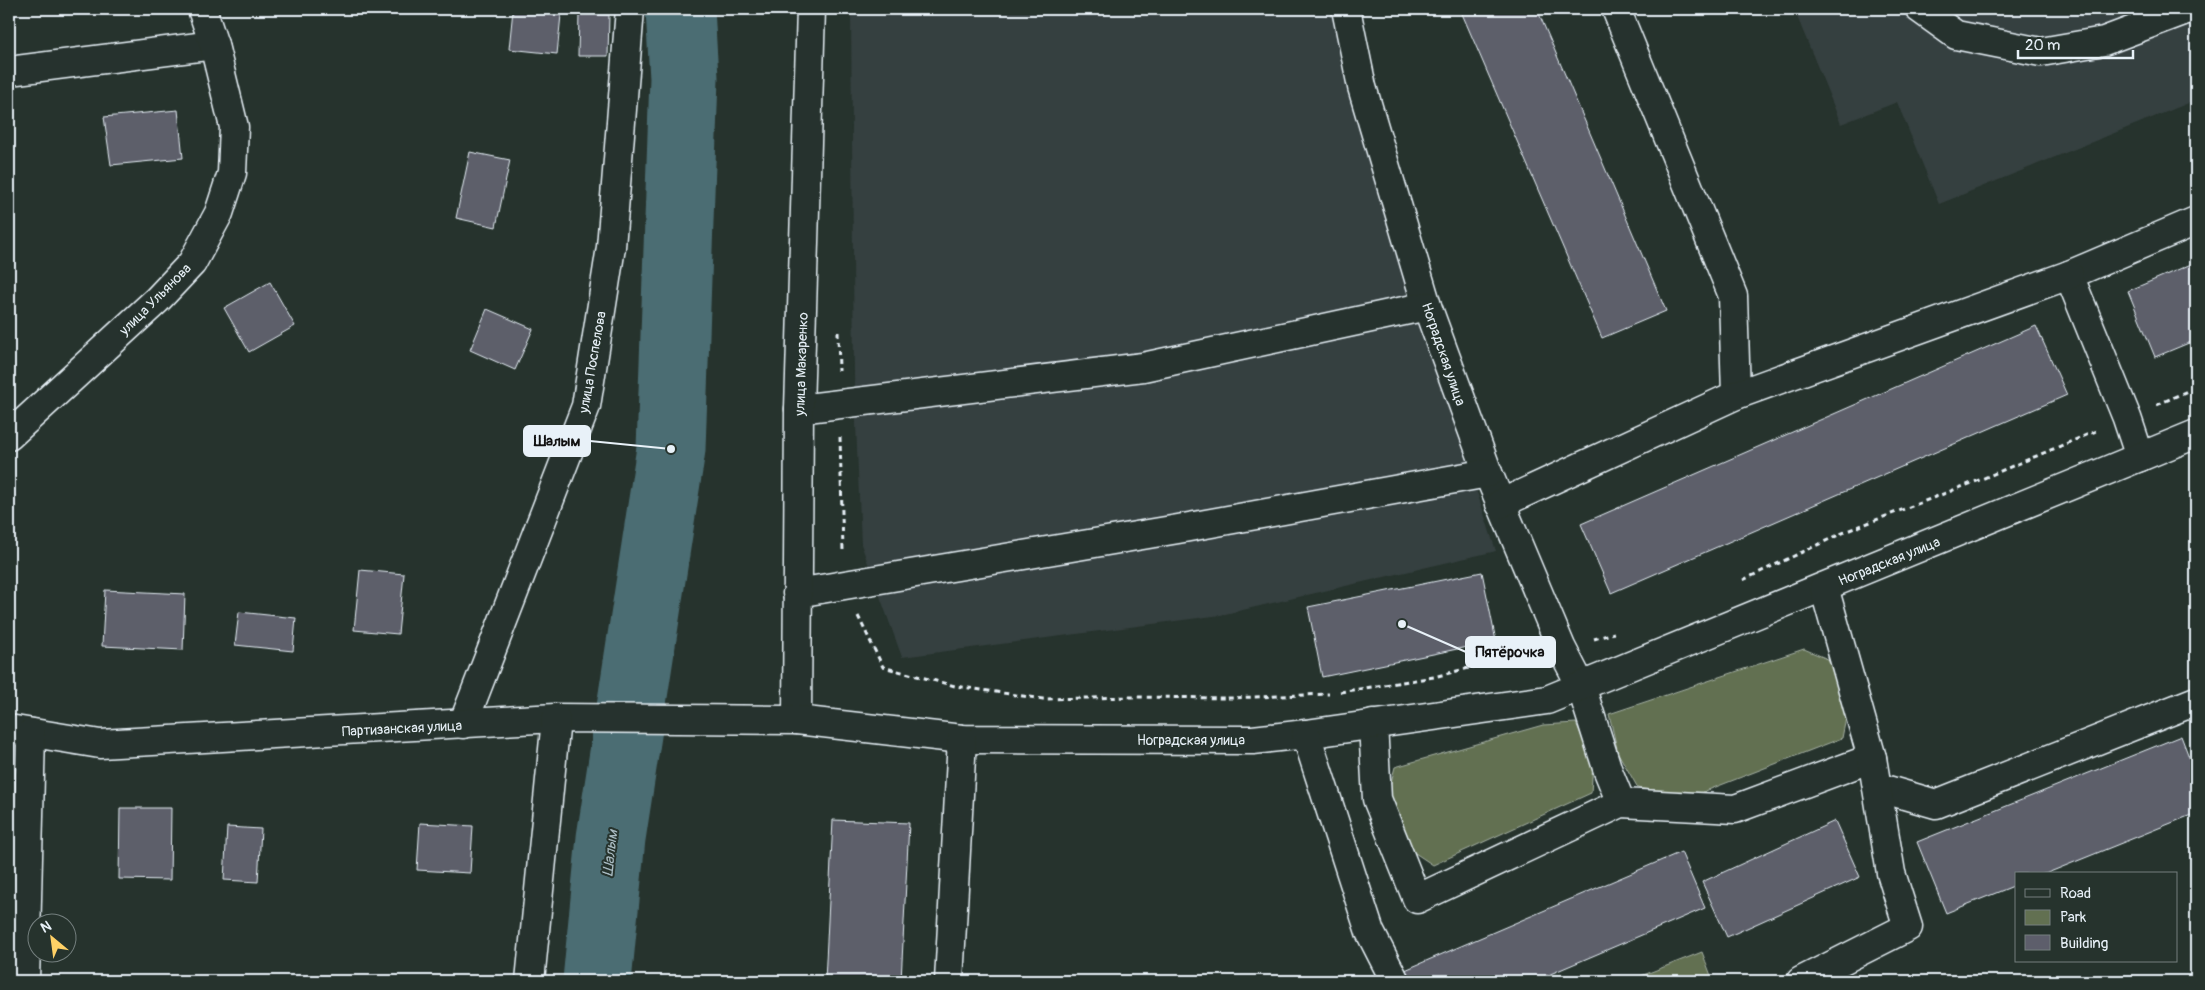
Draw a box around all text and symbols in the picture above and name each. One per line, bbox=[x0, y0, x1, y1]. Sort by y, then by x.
scale bar bbox=[2018, 28, 2132, 60]
text: 20 m bbox=[2025, 36, 2060, 55]
street label: улица Ульянова bbox=[115, 260, 195, 340]
street label: Ноградская улица bbox=[1418, 300, 1469, 408]
street label: улица Поспелова bbox=[575, 310, 610, 415]
street label: улица Макаренко bbox=[791, 312, 812, 417]
callout: Шалым bbox=[524, 426, 590, 456]
text: Шалым bbox=[533, 432, 580, 451]
street label: Ноградская улица bbox=[1836, 533, 1942, 590]
callout: Пятёрочка bbox=[1466, 637, 1555, 667]
text: Пятёрочка bbox=[1475, 643, 1545, 662]
street label: Партизанская улица bbox=[341, 717, 463, 740]
street label: Ноградская улица bbox=[1137, 732, 1245, 749]
water label: Шалым bbox=[599, 828, 623, 877]
legend bbox=[2015, 872, 2178, 962]
text: Road bbox=[2060, 884, 2091, 903]
text: Park bbox=[2060, 908, 2087, 927]
north arrow bbox=[28, 912, 78, 962]
text: N bbox=[38, 917, 54, 937]
text: Building bbox=[2060, 934, 2108, 953]

